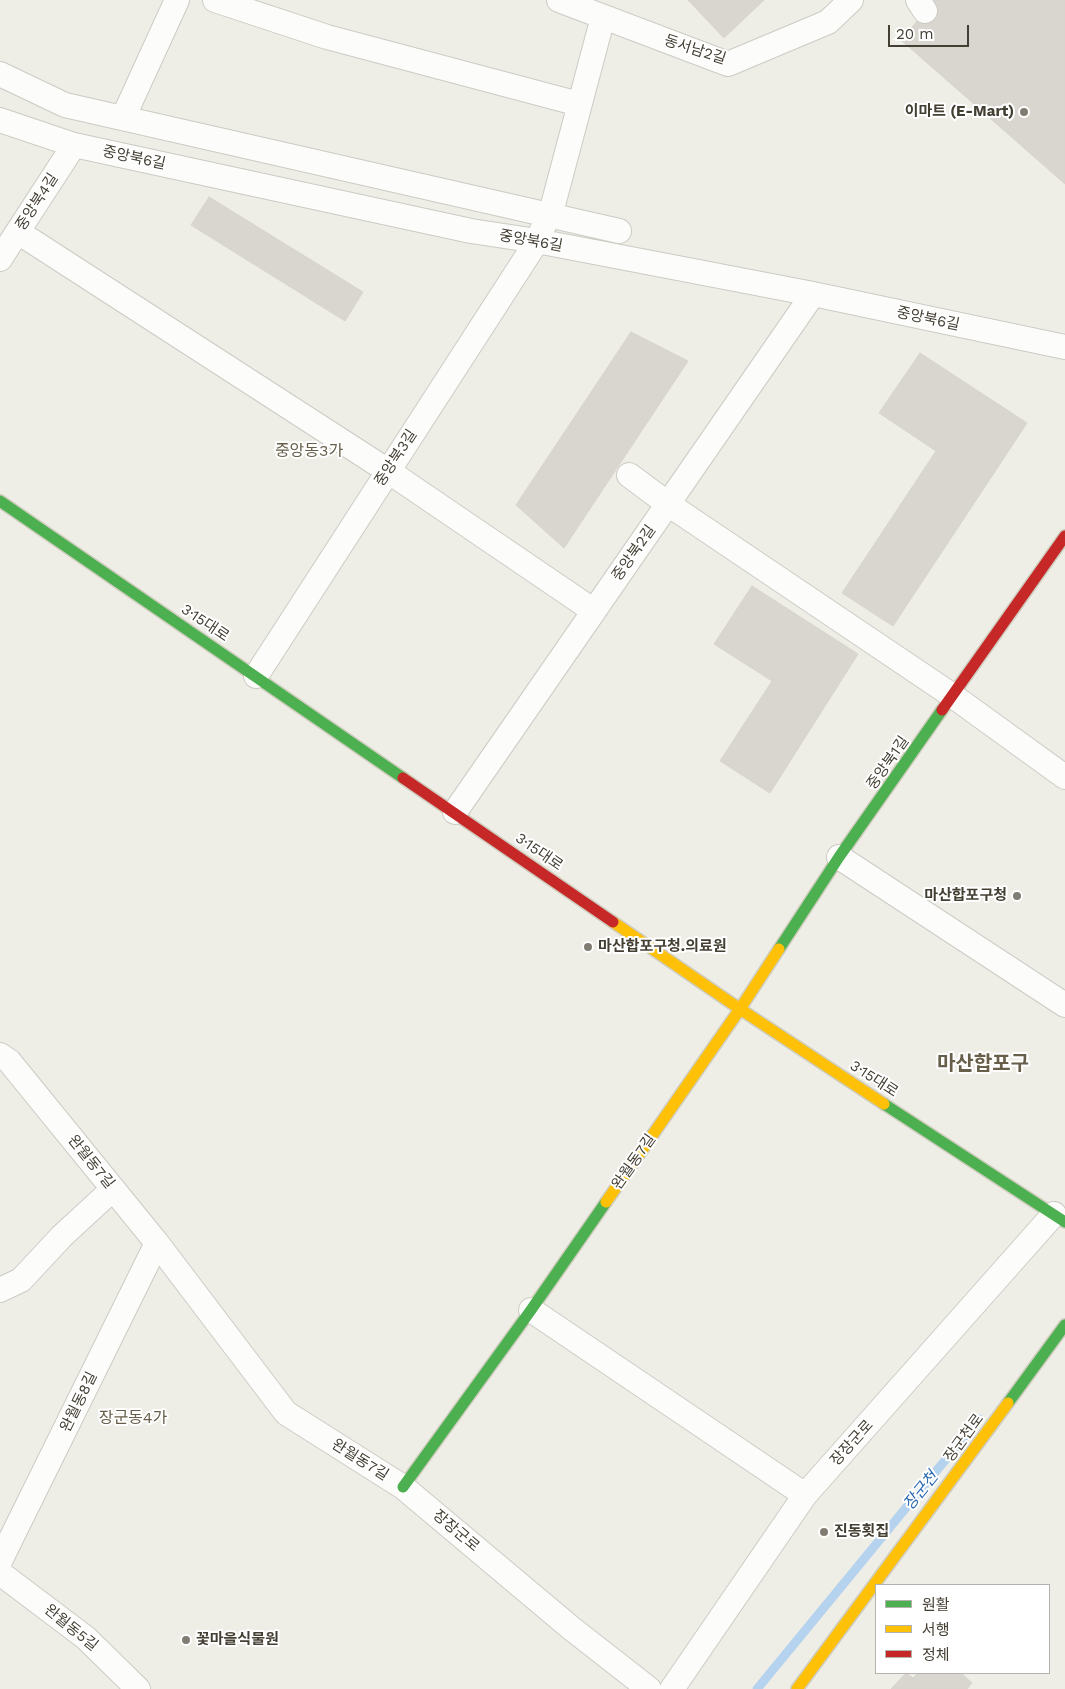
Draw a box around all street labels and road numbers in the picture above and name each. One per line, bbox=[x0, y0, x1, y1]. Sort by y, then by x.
street label: 동서남2길 bbox=[662, 32, 728, 68]
street label: 중앙북6길 bbox=[101, 143, 167, 173]
street label: 중앙북4길 bbox=[12, 170, 62, 234]
street label: 중앙북6길 bbox=[498, 227, 564, 255]
street label: 중앙북6길 bbox=[895, 304, 961, 334]
street label: 중앙북3길 bbox=[371, 426, 421, 490]
street label: 중앙북2길 bbox=[608, 522, 660, 584]
street label: 3·15대로 bbox=[178, 600, 232, 646]
street label: 중앙북1길 bbox=[863, 733, 913, 793]
street label: 3·15대로 bbox=[512, 829, 566, 875]
street label: 3·15대로 bbox=[847, 1057, 901, 1101]
street label: 완월동7길 bbox=[608, 1131, 660, 1193]
street label: 완월동7길 bbox=[64, 1132, 118, 1192]
street label: 완월동8길 bbox=[57, 1369, 101, 1435]
street label: 장군천로 bbox=[940, 1410, 988, 1466]
street label: 장장군로 bbox=[827, 1416, 877, 1470]
street label: 완월동7길 bbox=[328, 1436, 392, 1484]
street label: 장장군로 bbox=[429, 1506, 483, 1556]
street label: 완월동5길 bbox=[40, 1601, 102, 1655]

